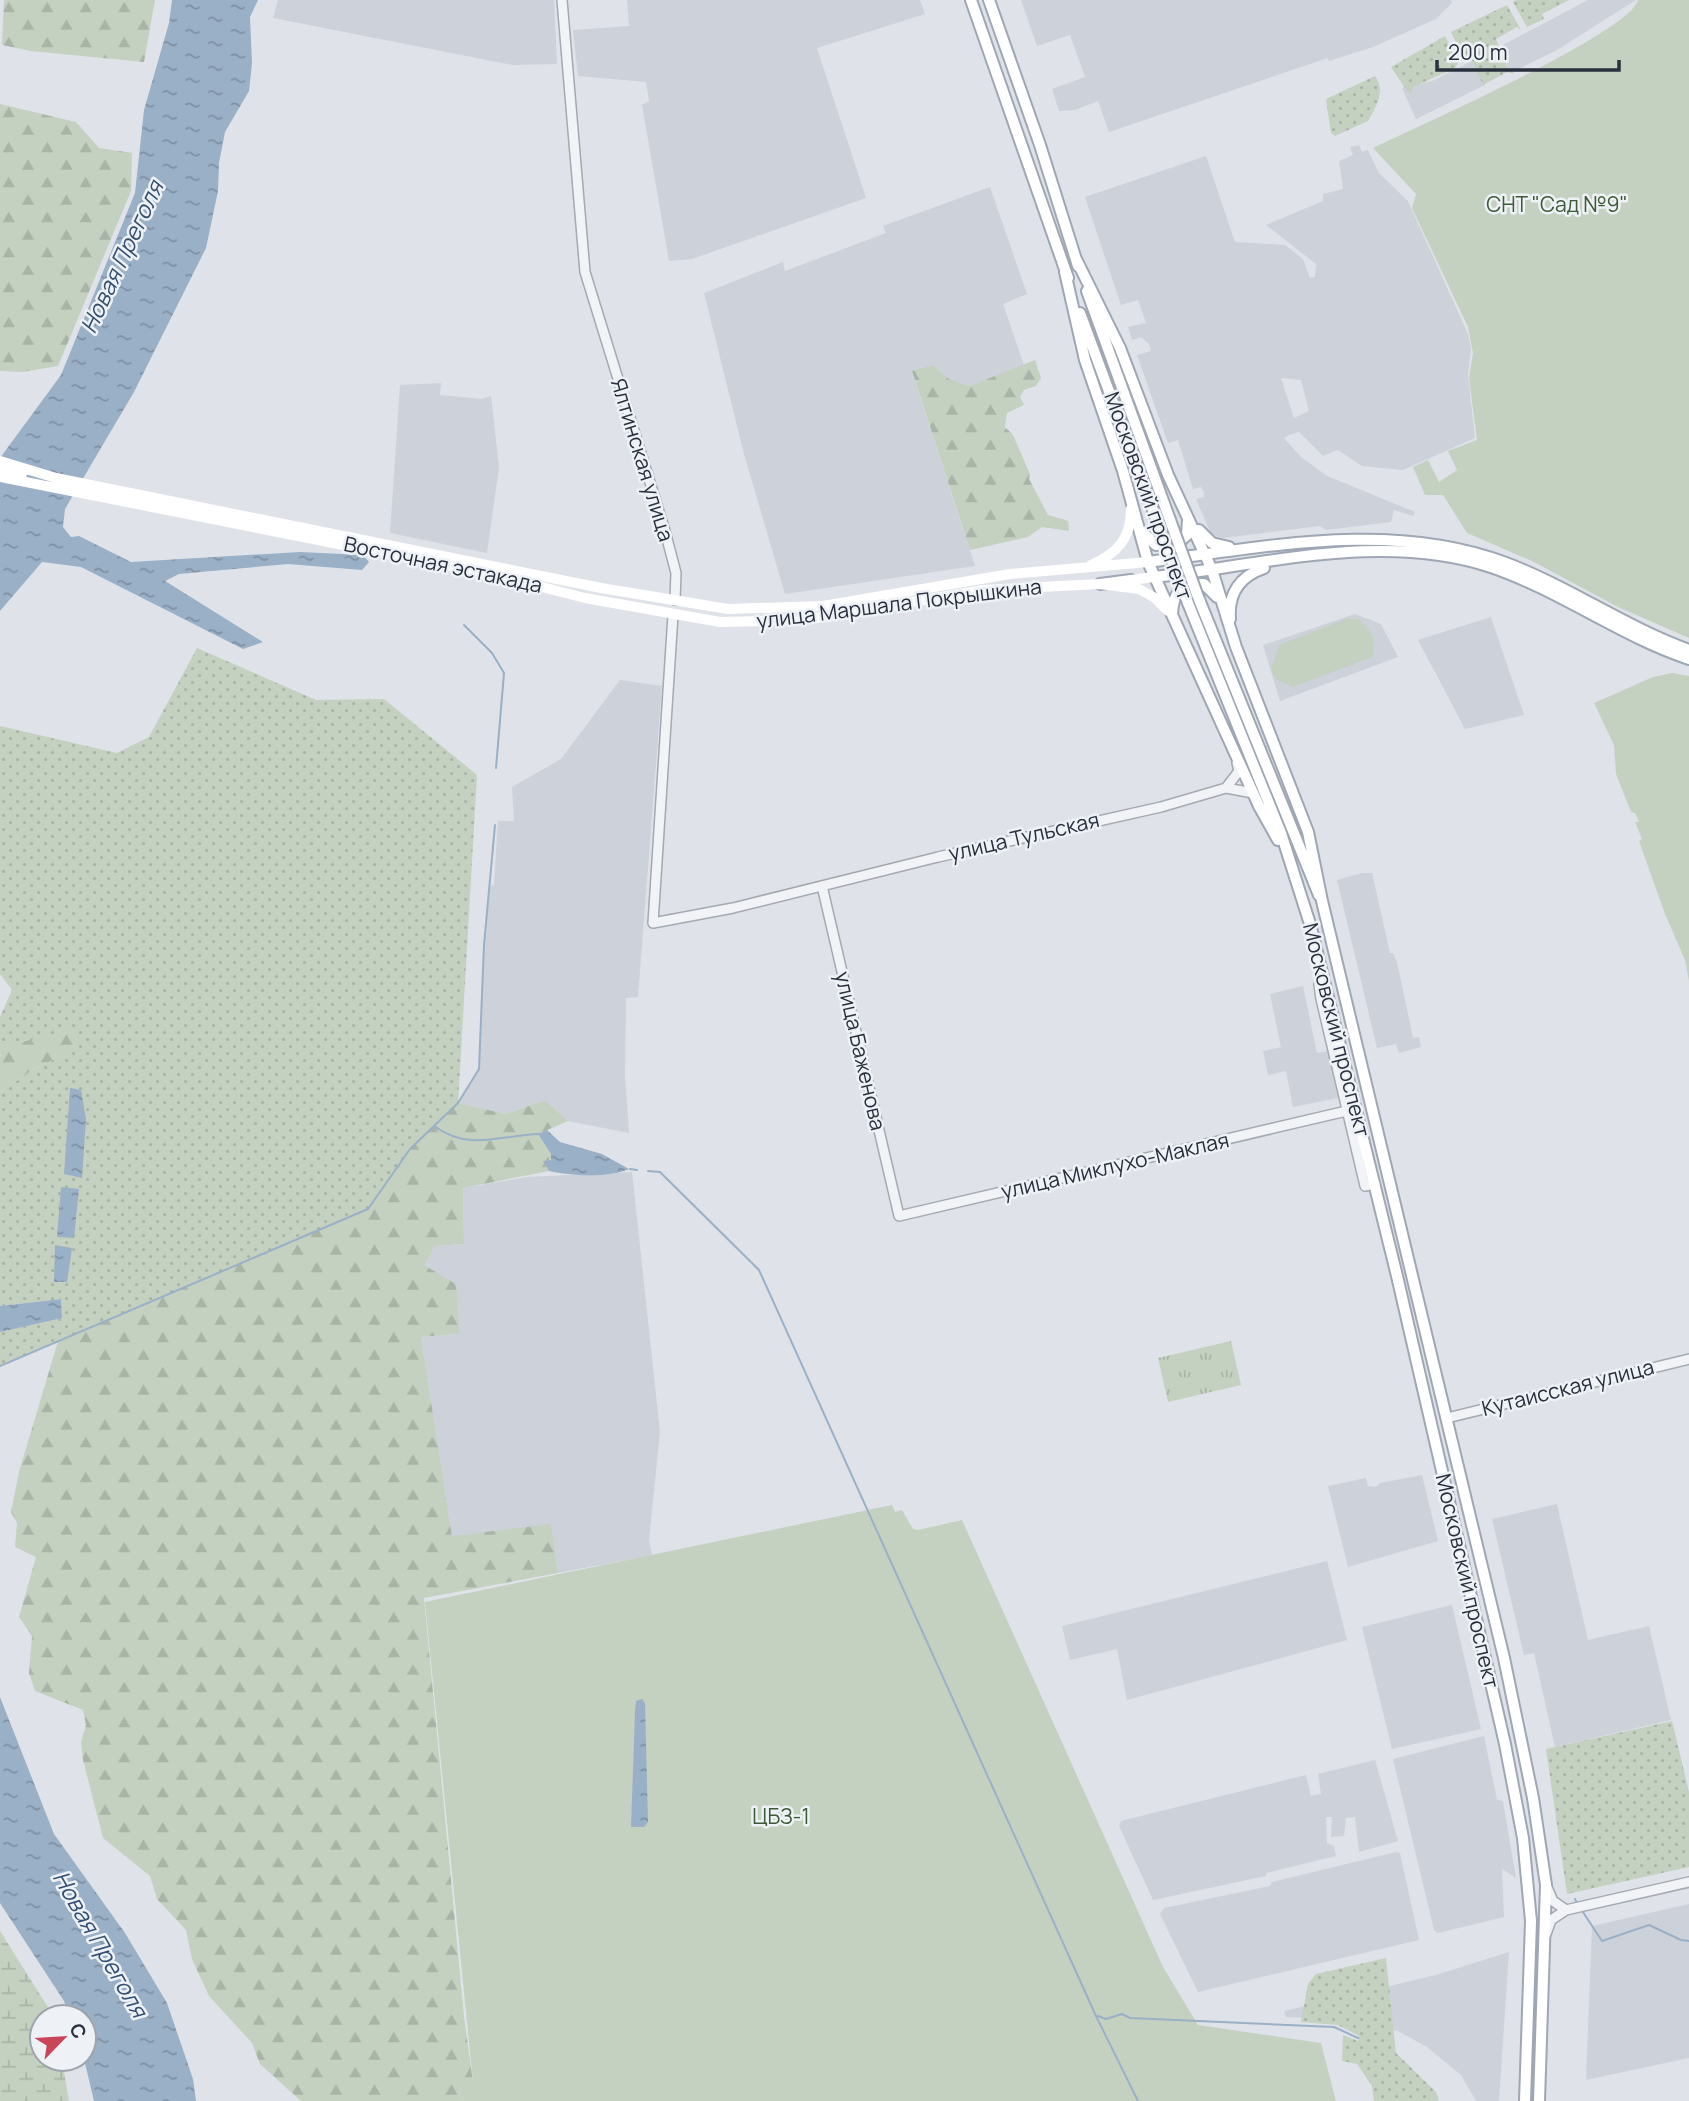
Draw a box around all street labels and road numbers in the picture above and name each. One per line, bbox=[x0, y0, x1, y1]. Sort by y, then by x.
street label: Ялтинская улица bbox=[605, 375, 681, 545]
street label: Московский проспект bbox=[1098, 388, 1200, 604]
street label: Восточная эстакада bbox=[342, 529, 545, 599]
street label: улица Маршала Покрышкина bbox=[755, 572, 1043, 634]
street label: улица Тульская bbox=[946, 805, 1102, 867]
street label: Московский проспект bbox=[1297, 920, 1377, 1140]
street label: улица Баженова bbox=[829, 969, 893, 1133]
street label: улица Миклухо-Маклая bbox=[998, 1125, 1232, 1205]
street label: Кутаисская улица bbox=[1479, 1352, 1657, 1422]
street label: Московский проспект bbox=[1430, 1471, 1506, 1691]

